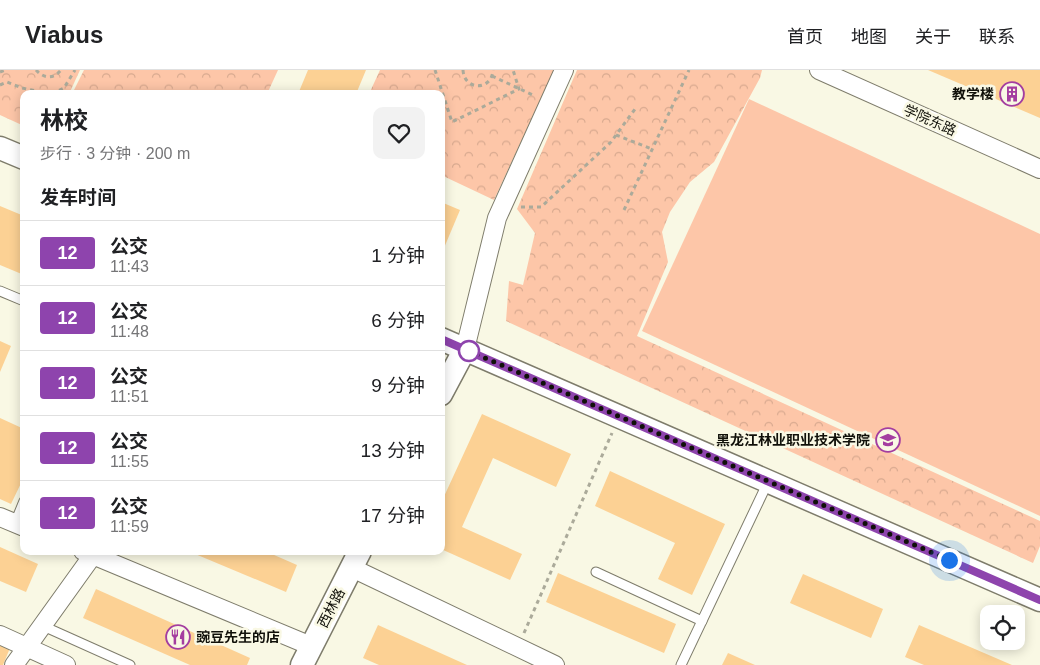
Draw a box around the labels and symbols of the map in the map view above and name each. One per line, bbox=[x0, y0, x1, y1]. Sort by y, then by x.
building icon: 教学楼 bbox=[999, 81, 1025, 107]
place label: 教学楼 bbox=[952, 86, 994, 102]
street label: 学院东路 bbox=[901, 101, 959, 139]
unlabelled marker bbox=[458, 340, 480, 362]
school or university icon: 黑龙江林业职业技术学院 bbox=[875, 427, 901, 453]
place label: 黑龙江林业职业技术学院 bbox=[716, 432, 870, 448]
your location bbox=[937, 548, 962, 573]
street label: 西林路 bbox=[314, 586, 348, 630]
restaurant icon: 豌豆先生的店 bbox=[165, 624, 191, 650]
place label: 豌豆先生的店 bbox=[196, 629, 280, 645]

